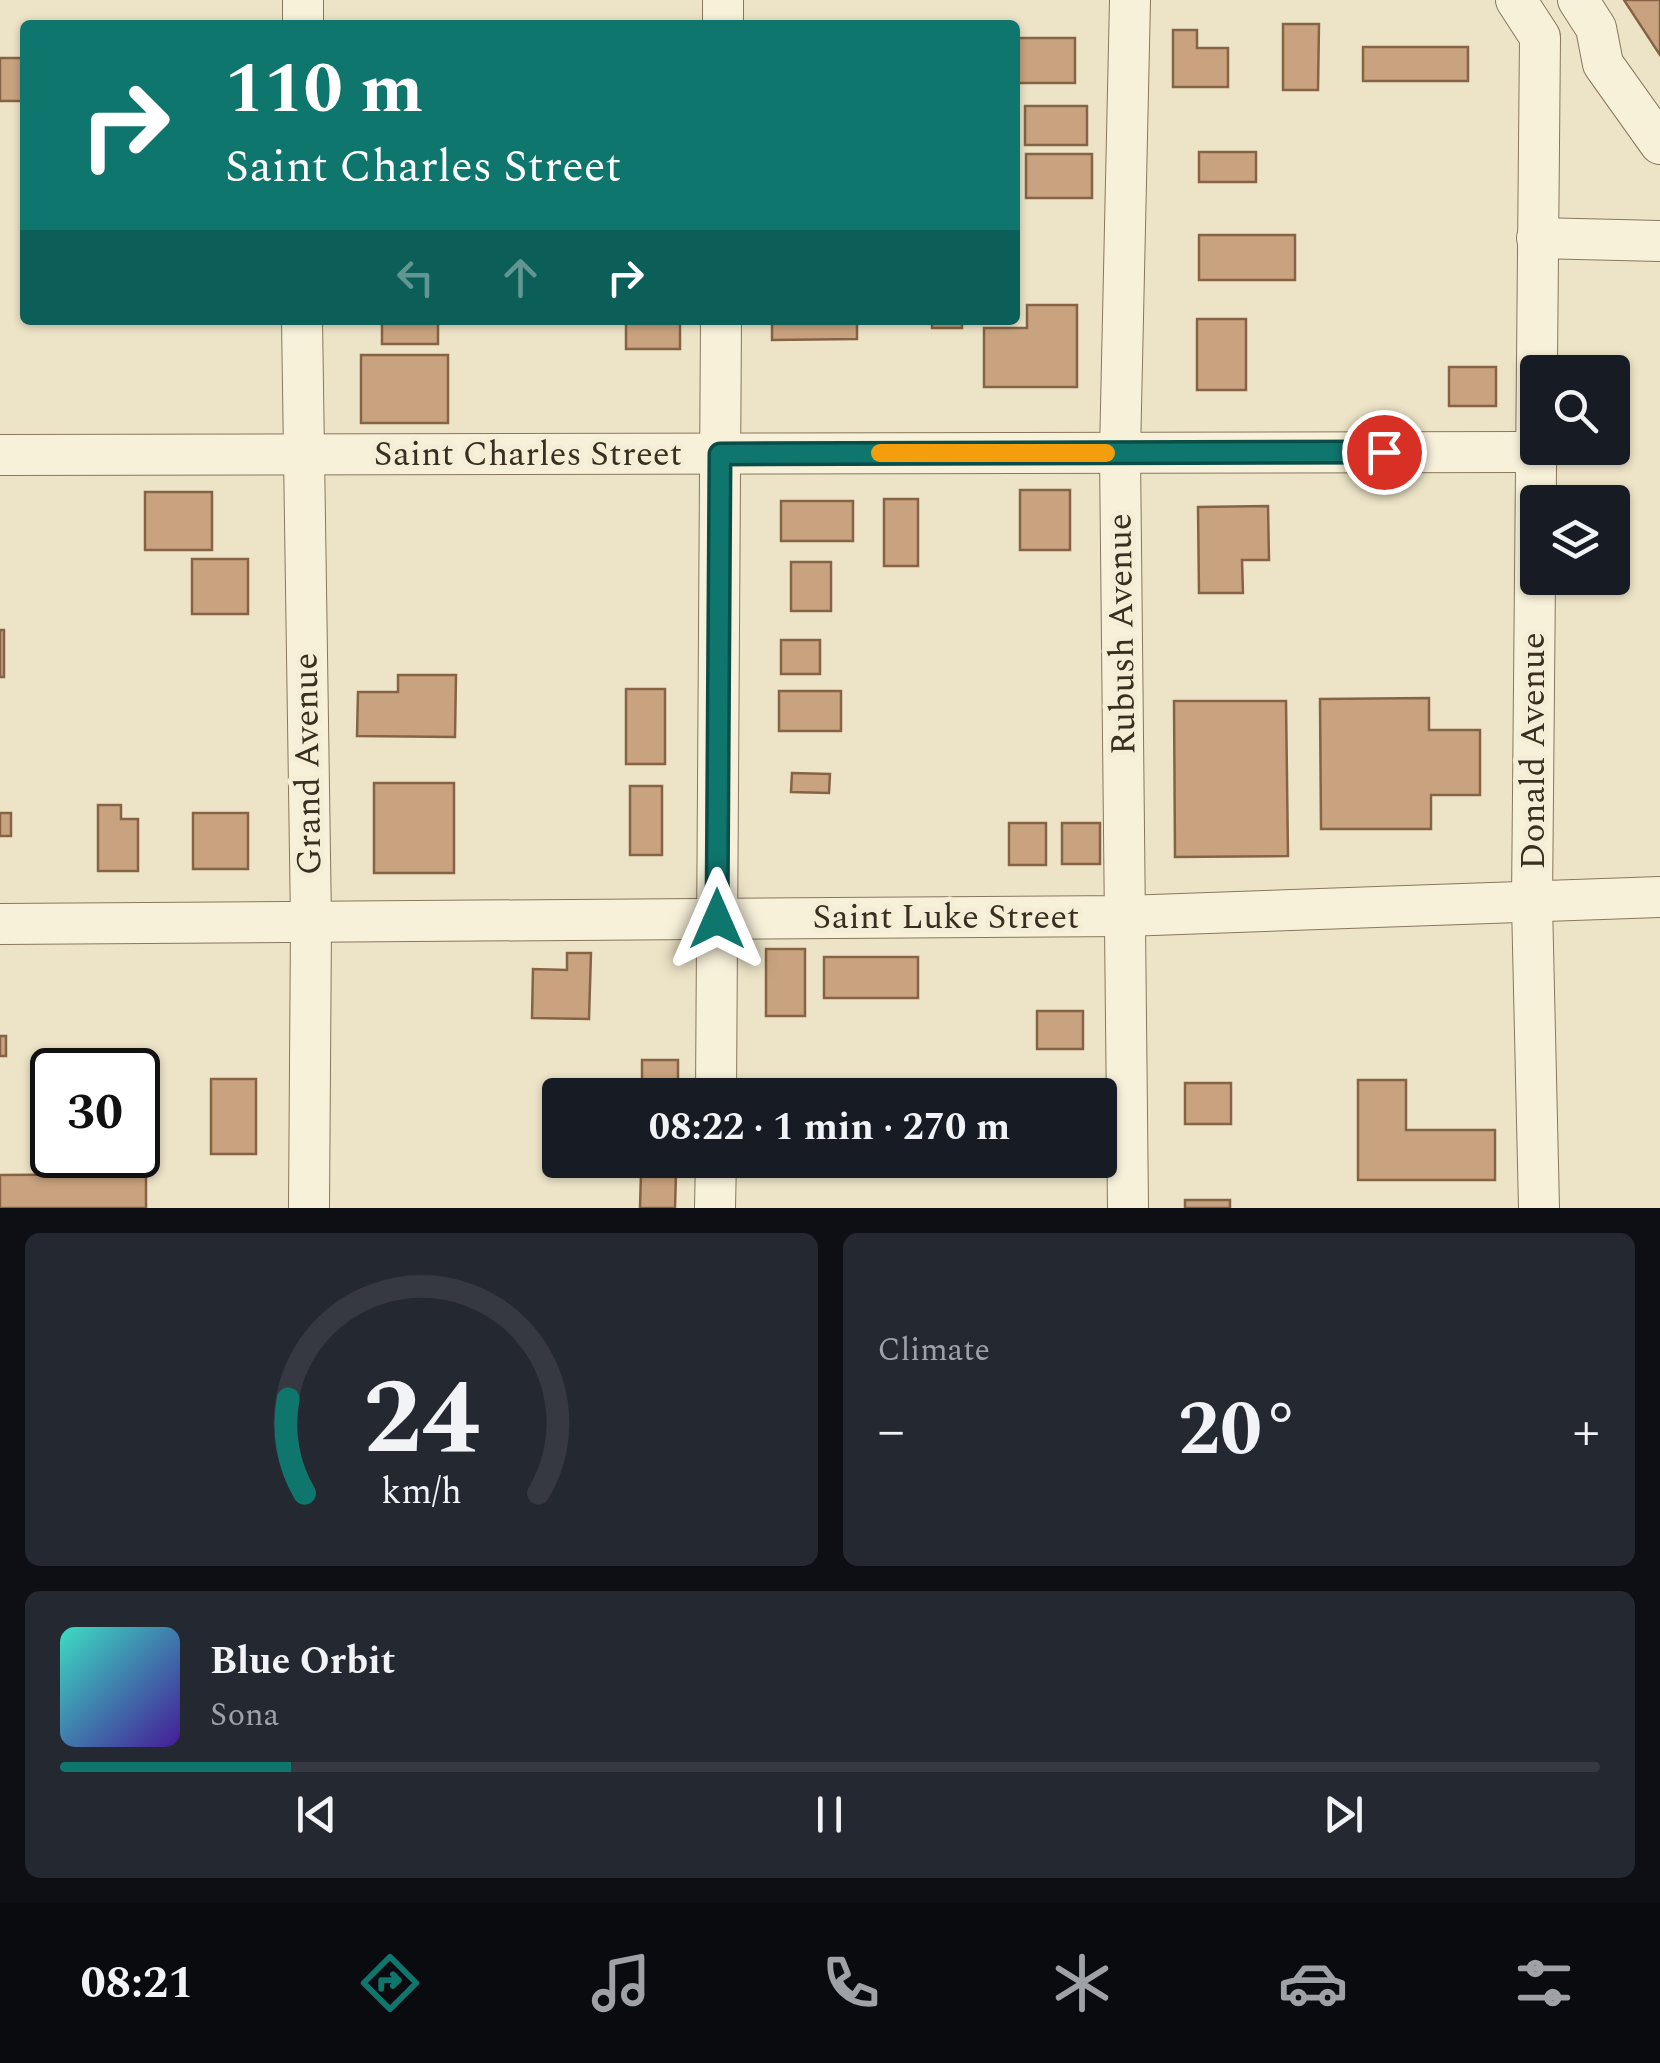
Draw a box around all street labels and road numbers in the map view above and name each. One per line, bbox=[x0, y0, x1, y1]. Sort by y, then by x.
street label: Saint Charles Street bbox=[374, 428, 682, 481]
street label: Rubush Avenue bbox=[1093, 513, 1151, 755]
street label: Donald Avenue bbox=[1507, 632, 1560, 870]
street label: Grand Avenue bbox=[280, 652, 336, 876]
street label: Saint Luke Street bbox=[813, 891, 1079, 944]

